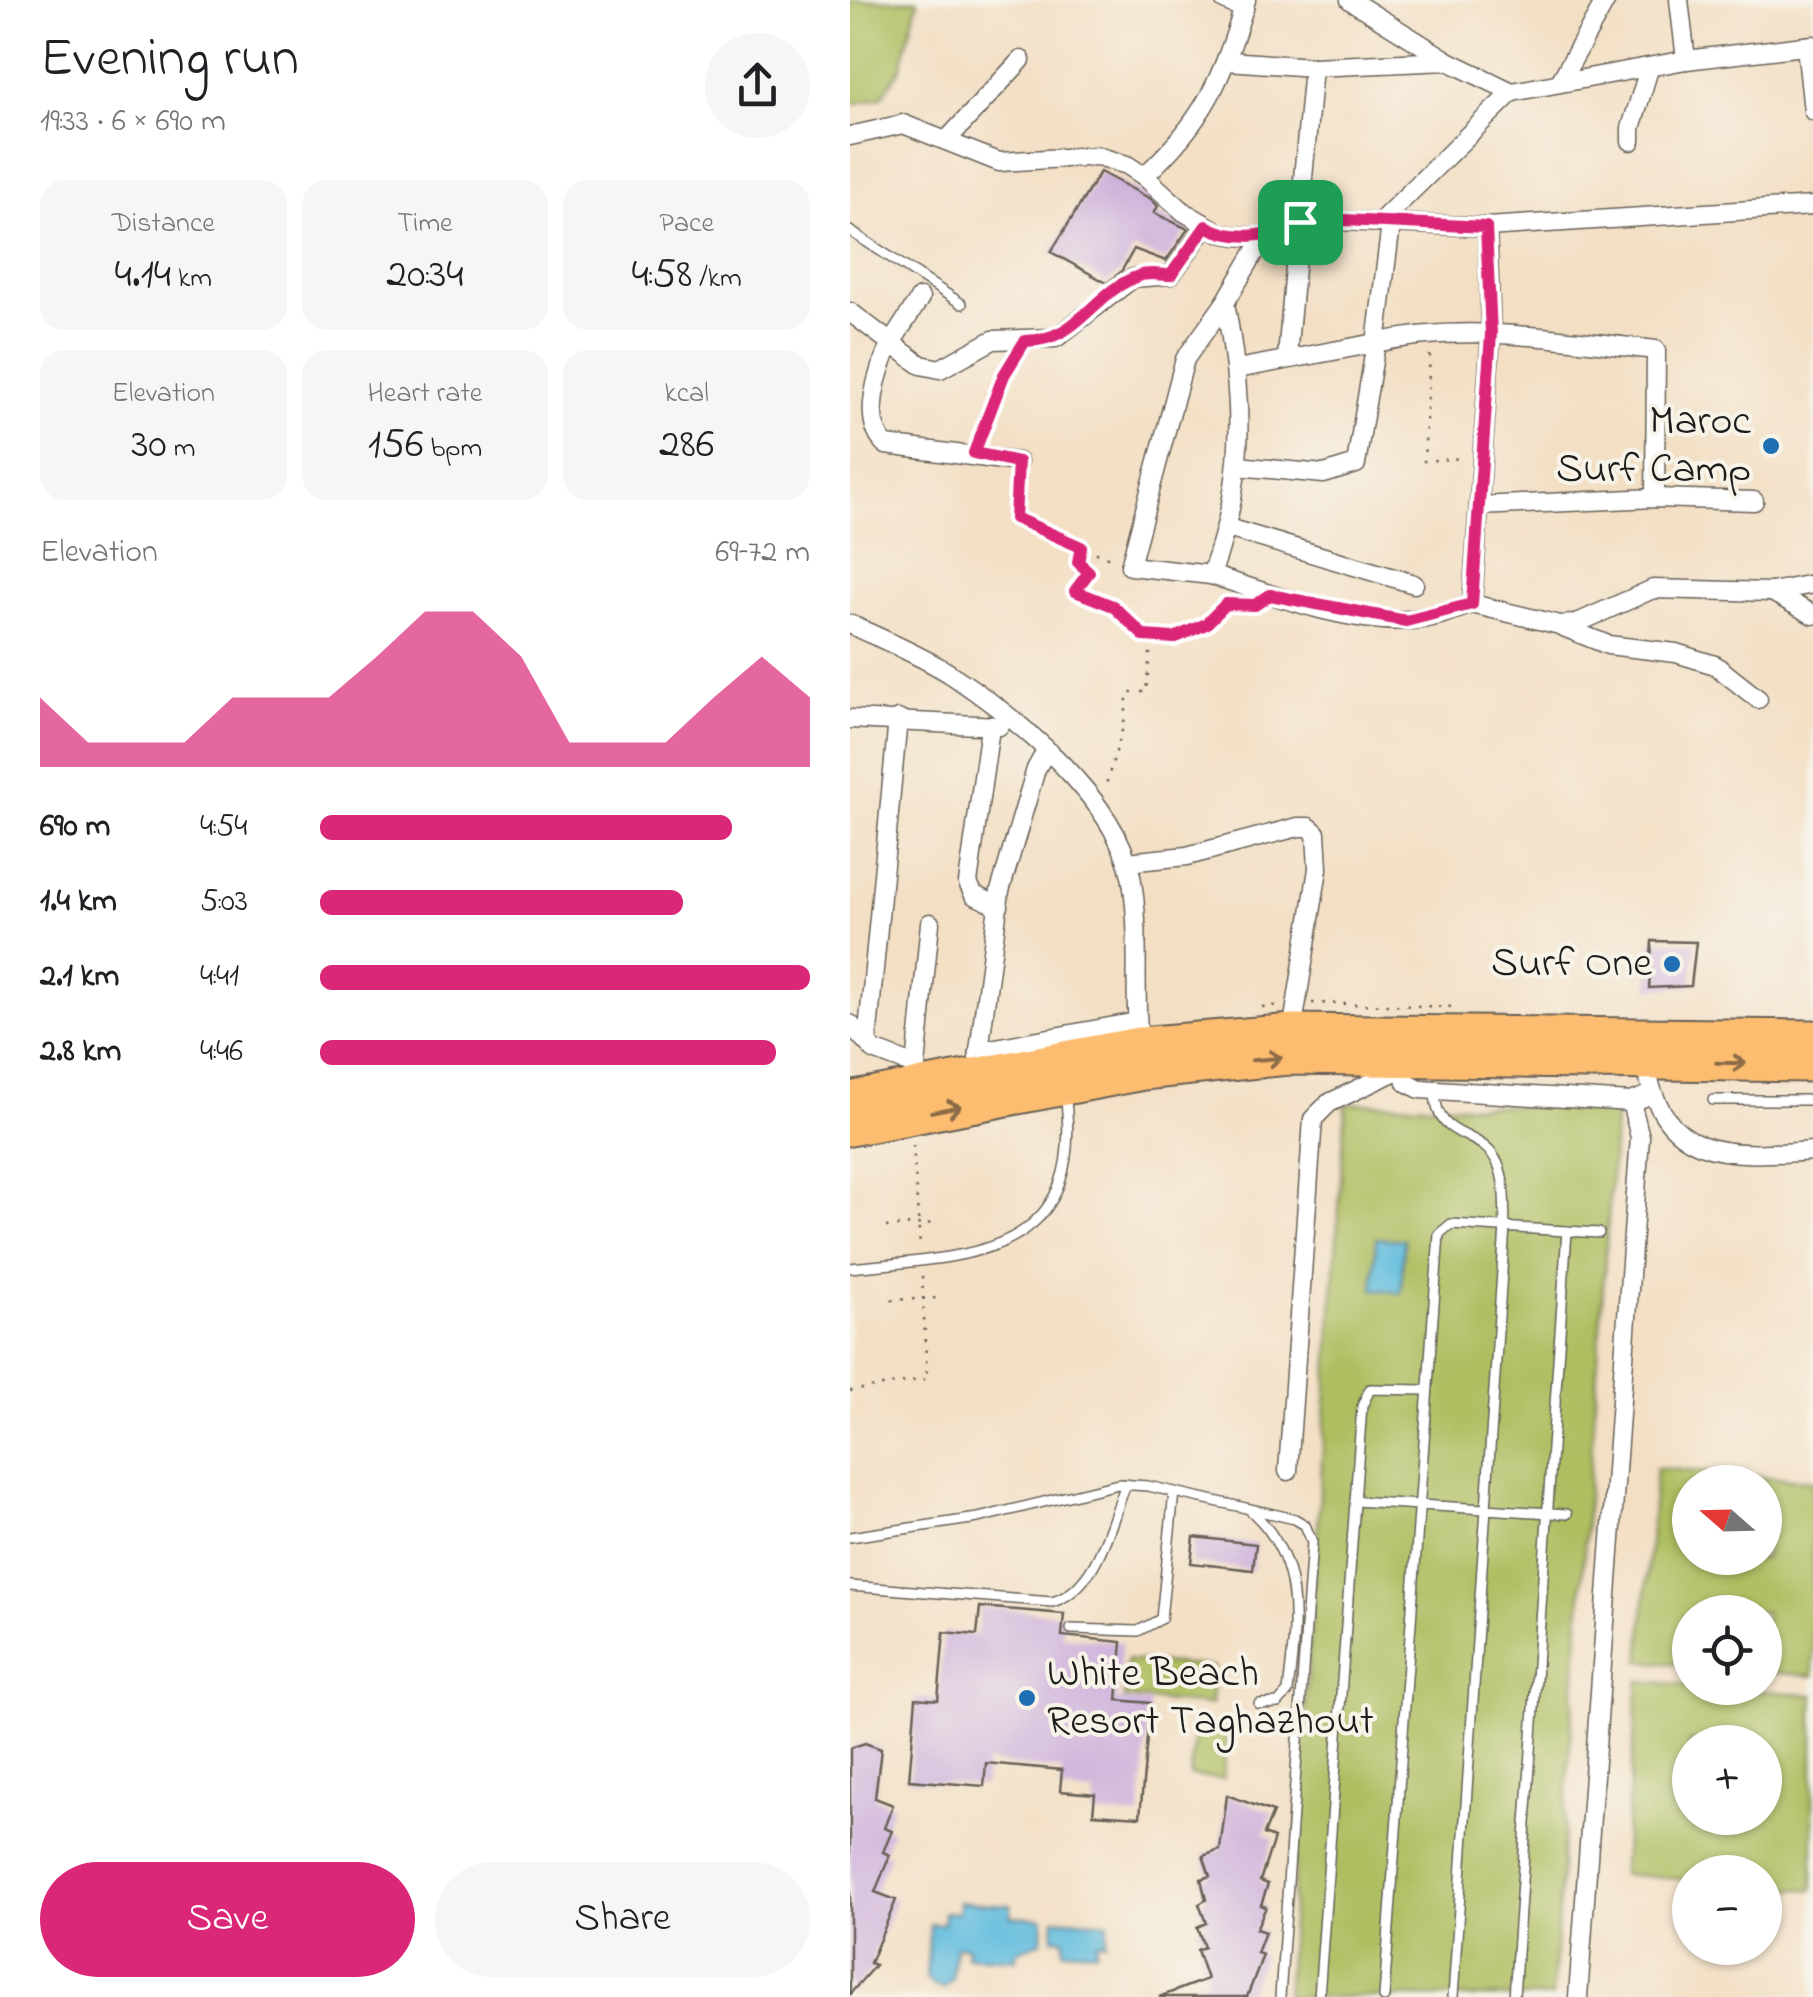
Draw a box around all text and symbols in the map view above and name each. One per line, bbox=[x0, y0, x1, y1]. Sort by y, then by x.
text: Evening run bbox=[40, 21, 299, 101]
button: share bbox=[705, 33, 810, 138]
text: 19:33 · 6 × 690 m bbox=[40, 99, 226, 146]
pin bbox=[1258, 180, 1343, 265]
icon: arrive bbox=[1273, 195, 1328, 250]
text: Distance bbox=[112, 204, 215, 245]
text: Time bbox=[397, 204, 453, 245]
text: Pace bbox=[659, 204, 714, 245]
text: 4.14 bbox=[115, 245, 171, 306]
text: 20:34 bbox=[386, 245, 464, 306]
text: 4:58 bbox=[631, 245, 692, 306]
text: km bbox=[171, 259, 212, 300]
text: /km bbox=[692, 259, 742, 300]
text: Elevation bbox=[112, 374, 215, 415]
text: Heart rate bbox=[368, 374, 482, 415]
text: kcal bbox=[664, 374, 709, 415]
place label: Maroc Surf Camp bbox=[1556, 392, 1751, 501]
text: 30 bbox=[131, 415, 167, 476]
text: 156 bbox=[368, 415, 424, 476]
text: 286 bbox=[659, 415, 714, 476]
text: m bbox=[167, 429, 195, 470]
text: bpm bbox=[424, 429, 482, 470]
marker: Maroc Surf Camp bbox=[1760, 435, 1782, 457]
text: Elevation bbox=[40, 530, 158, 577]
text: 69–72 m bbox=[715, 530, 810, 577]
text: 690 m bbox=[40, 804, 110, 851]
text: 4:54 bbox=[200, 804, 247, 851]
text: 1.4 km bbox=[40, 879, 117, 926]
text: 5:03 bbox=[200, 879, 248, 926]
place label: Surf One bbox=[1491, 934, 1652, 995]
marker: Surf One bbox=[1661, 953, 1683, 975]
text: 2.1 km bbox=[40, 954, 119, 1001]
text: 4:41 bbox=[200, 954, 239, 1001]
text: 2.8 km bbox=[40, 1029, 121, 1076]
text: 4:46 bbox=[200, 1029, 243, 1076]
one-way arrow bbox=[1250, 1049, 1282, 1068]
one-way arrow bbox=[1714, 1054, 1747, 1072]
one-way arrow bbox=[929, 1099, 961, 1118]
north arrow bbox=[1672, 1465, 1782, 1575]
map controls bbox=[1672, 1465, 1782, 1965]
button: locate bbox=[1672, 1595, 1782, 1705]
place label: White Beach Resort Taghazhout bbox=[1047, 1644, 1374, 1753]
marker: White Beach Resort Taghazhout bbox=[1016, 1687, 1038, 1709]
button: + bbox=[1672, 1725, 1782, 1835]
button: − bbox=[1672, 1855, 1782, 1965]
button: Save bbox=[40, 1862, 415, 1977]
button: Share bbox=[435, 1862, 810, 1977]

